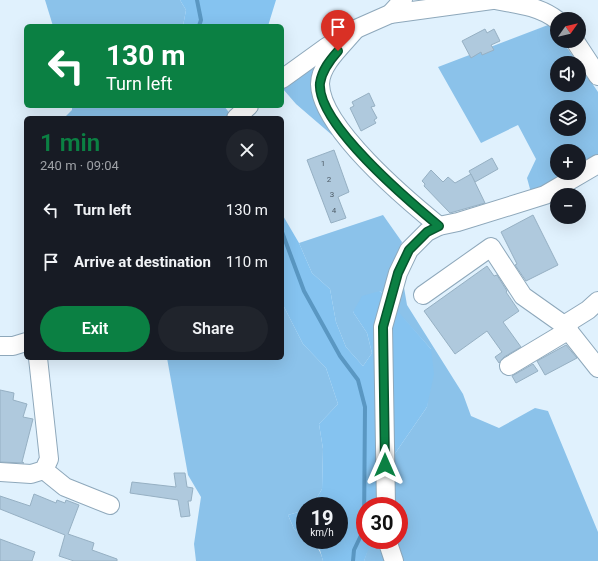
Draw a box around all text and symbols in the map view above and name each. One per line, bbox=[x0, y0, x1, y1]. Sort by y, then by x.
pin bbox=[321, 10, 355, 51]
north arrow bbox=[550, 12, 586, 48]
map controls bbox=[550, 12, 586, 224]
icon: arrive bbox=[327, 16, 349, 38]
text: 130 m bbox=[106, 39, 185, 72]
icon: left bbox=[40, 40, 92, 92]
button: sound bbox=[550, 56, 586, 92]
text: Turn left bbox=[106, 73, 172, 94]
button: layers bbox=[550, 100, 586, 136]
text: 1 min bbox=[40, 129, 100, 157]
button: close bbox=[226, 129, 268, 171]
button: + bbox=[550, 144, 586, 180]
text: 240 m · 09:04 bbox=[40, 158, 119, 173]
house number: 1 bbox=[321, 159, 325, 168]
house number: 2 bbox=[327, 175, 332, 184]
button: − bbox=[550, 188, 586, 224]
house number: 3 bbox=[330, 190, 334, 199]
icon: left bbox=[40, 199, 62, 221]
text: Turn left bbox=[74, 201, 131, 219]
text: 130 m bbox=[226, 201, 268, 219]
house number: 4 bbox=[332, 206, 337, 215]
icon: arrive bbox=[40, 251, 62, 273]
text: Arrive at destination bbox=[74, 253, 211, 271]
text: 110 m bbox=[226, 253, 268, 271]
button: Exit bbox=[40, 306, 150, 352]
button: Share bbox=[158, 306, 268, 352]
position arrow bbox=[364, 444, 406, 486]
speed limit sign: 30 bbox=[356, 497, 408, 549]
text: 19 bbox=[311, 506, 333, 530]
text: km/h bbox=[310, 527, 334, 538]

